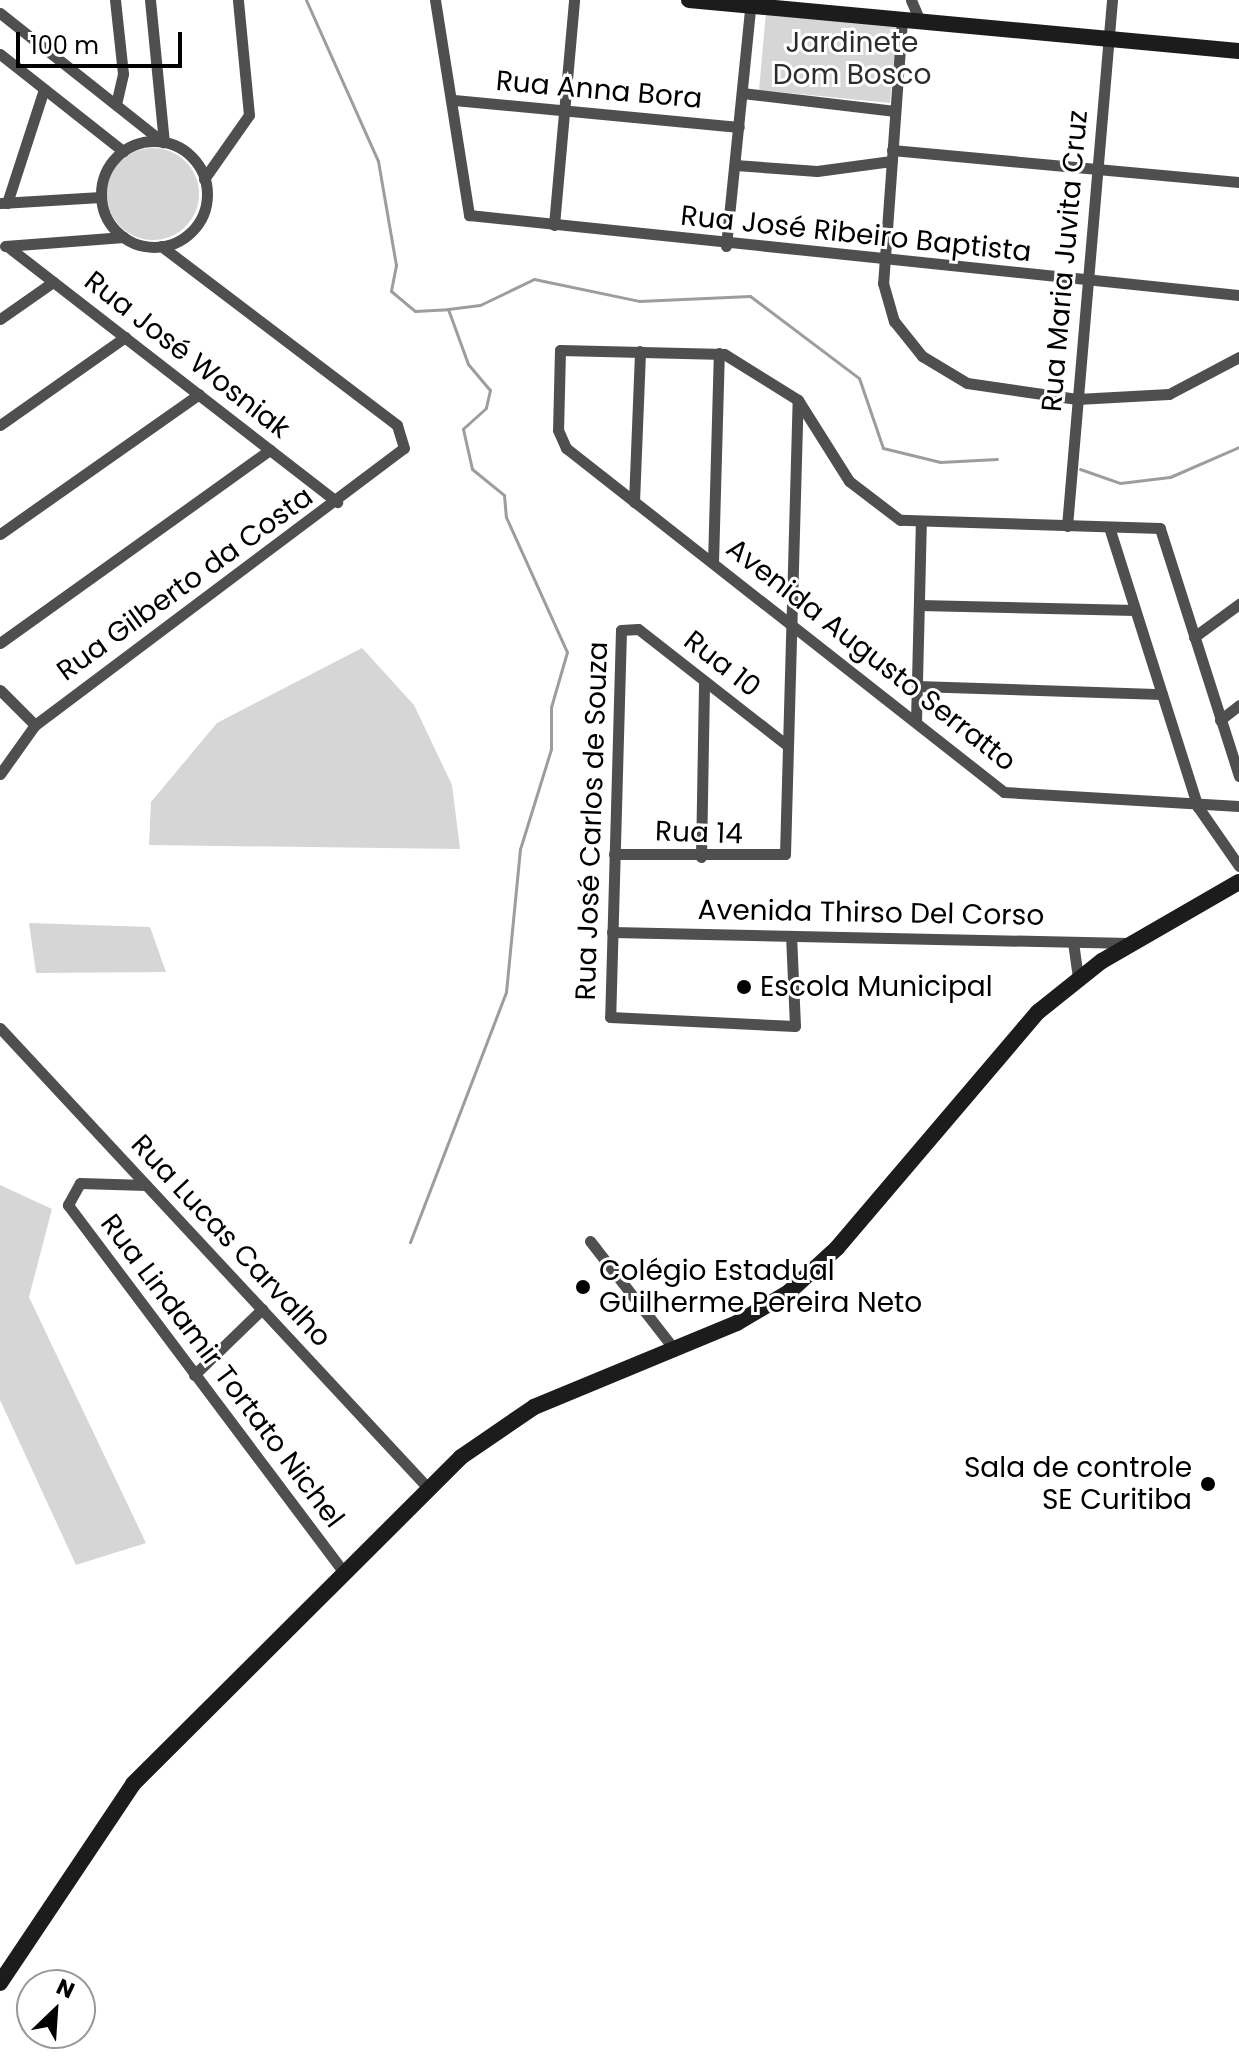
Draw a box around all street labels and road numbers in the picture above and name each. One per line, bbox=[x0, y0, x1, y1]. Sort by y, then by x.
street label: Rua Anna Bora bbox=[494, 64, 704, 116]
street label: Rua Maria Juvita Cruz bbox=[1035, 109, 1095, 413]
street label: Rua José Ribeiro Baptista bbox=[679, 199, 1033, 269]
street label: Rua José Wosniak bbox=[78, 264, 296, 446]
street label: Rua Gilberto da Costa bbox=[51, 480, 319, 688]
street label: Avenida Augusto Serratto bbox=[720, 532, 1022, 778]
street label: Rua 10 bbox=[677, 624, 767, 704]
street label: Rua José Carlos de Souza bbox=[569, 641, 615, 1001]
street label: Rua 14 bbox=[654, 815, 744, 851]
street label: Avenida Thirso Del Corso bbox=[697, 893, 1045, 933]
street label: Rua Lucas Carvalho bbox=[124, 1128, 338, 1354]
street label: Rua Lindamir Tortato Nichel bbox=[93, 1208, 351, 1534]

